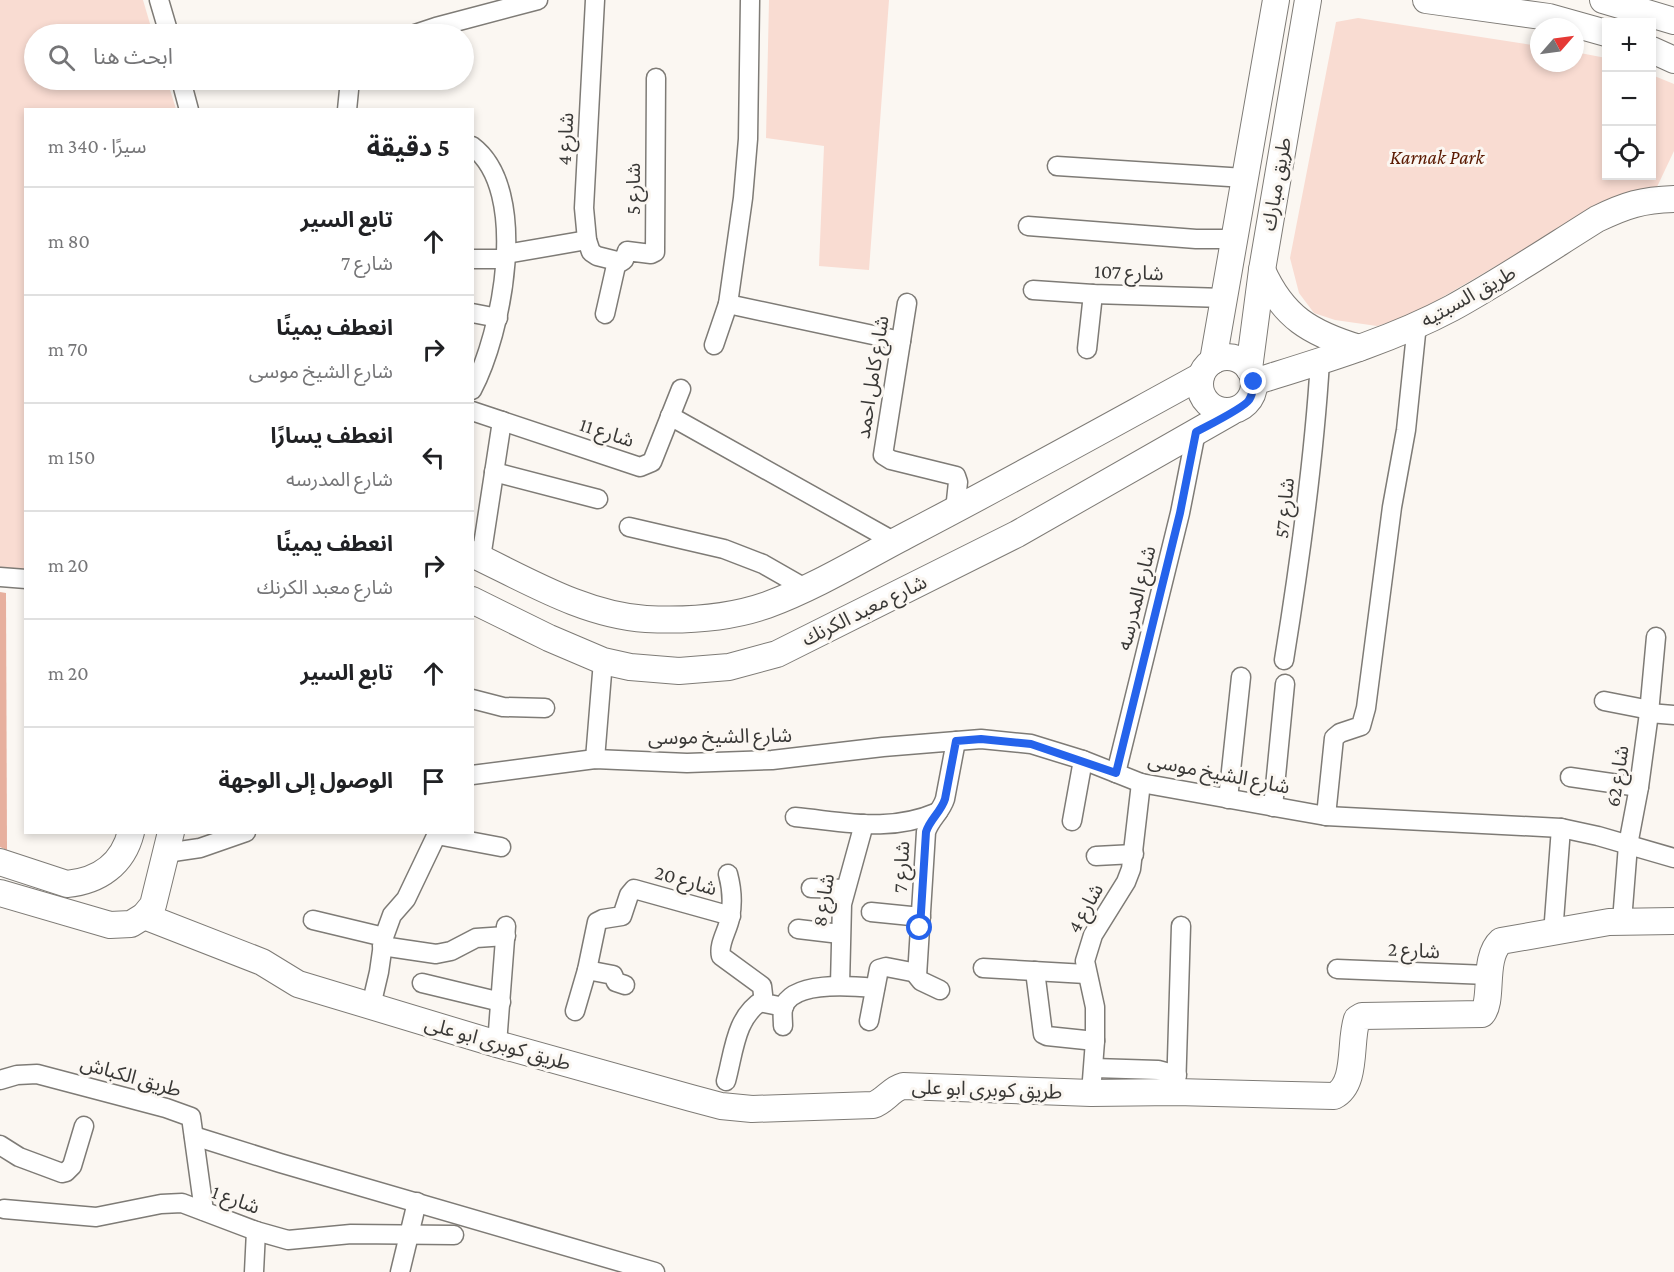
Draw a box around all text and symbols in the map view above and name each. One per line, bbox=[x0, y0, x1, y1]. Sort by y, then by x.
north arrow bbox=[1530, 18, 1584, 72]
map controls bbox=[1602, 18, 1656, 180]
button: + bbox=[1602, 18, 1656, 72]
search box bbox=[24, 24, 474, 90]
icon: search bbox=[45, 41, 78, 74]
text: ابحث هنا bbox=[93, 44, 173, 69]
button: − bbox=[1602, 72, 1656, 126]
street label: شارع 4 bbox=[553, 112, 581, 166]
button: locate bbox=[1602, 126, 1656, 180]
text: 5 دقيقة bbox=[367, 133, 450, 162]
text: سيرًا · 340 m bbox=[48, 135, 146, 157]
street label: طريق مبارك bbox=[1257, 136, 1297, 233]
park label: Karnak Park bbox=[1390, 146, 1485, 168]
street label: شارع 5 bbox=[622, 163, 648, 215]
text: تابع السير bbox=[301, 207, 393, 232]
icon: ahead bbox=[417, 225, 450, 258]
text: 80 m bbox=[48, 230, 90, 252]
text: شارع 7 bbox=[341, 252, 393, 274]
street label: شارع 107 bbox=[1094, 260, 1164, 288]
street label: طريق السبتيه bbox=[1417, 261, 1520, 333]
street label: شارع كامل احمد bbox=[851, 314, 897, 441]
text: انعطف يمينًا bbox=[276, 315, 393, 340]
icon: right bbox=[417, 333, 450, 366]
text: 70 m bbox=[48, 338, 88, 360]
text: شارع الشيخ موسى bbox=[249, 360, 393, 382]
route end bbox=[1240, 368, 1266, 394]
street label: شارع 11 bbox=[576, 413, 637, 455]
text: انعطف يسارًا bbox=[271, 423, 393, 448]
icon: left bbox=[417, 441, 450, 474]
text: 150 m bbox=[48, 446, 95, 468]
text: شارع المدرسه bbox=[286, 468, 393, 490]
street label: شارع 57 bbox=[1270, 477, 1302, 540]
text: انعطف يمينًا bbox=[276, 531, 393, 556]
street label: شارع المدرسه bbox=[1112, 543, 1164, 654]
icon: right bbox=[417, 549, 450, 582]
text: 20 m bbox=[48, 554, 89, 576]
street label: شارع معبد الكرنك bbox=[798, 570, 932, 653]
text: شارع معبد الكرنك bbox=[257, 576, 393, 598]
icon: ahead bbox=[417, 657, 450, 690]
text: تابع السير bbox=[301, 660, 393, 685]
text: 20 m bbox=[48, 662, 89, 684]
street label: شارع الشيخ موسى bbox=[648, 724, 792, 752]
street label: شارع 62 bbox=[1601, 744, 1637, 809]
street label: شارع الشيخ موسى bbox=[1145, 748, 1292, 801]
icon: arrive bbox=[417, 765, 450, 798]
text: الوصول إلى الوجهة bbox=[218, 768, 393, 793]
street label: شارع 7 bbox=[889, 840, 917, 894]
street label: شارع 20 bbox=[651, 861, 720, 903]
street label: شارع 8 bbox=[808, 872, 842, 929]
street label: شارع 4 bbox=[1063, 880, 1111, 938]
route start bbox=[906, 914, 932, 940]
street label: شارع 2 bbox=[1387, 938, 1441, 966]
street label: طريق كوبرى ابو على bbox=[422, 1012, 574, 1076]
street label: طريق الكباش bbox=[78, 1051, 184, 1103]
street label: طريق كوبرى ابو على bbox=[911, 1075, 1063, 1105]
street label: شارع 1 bbox=[208, 1180, 263, 1222]

